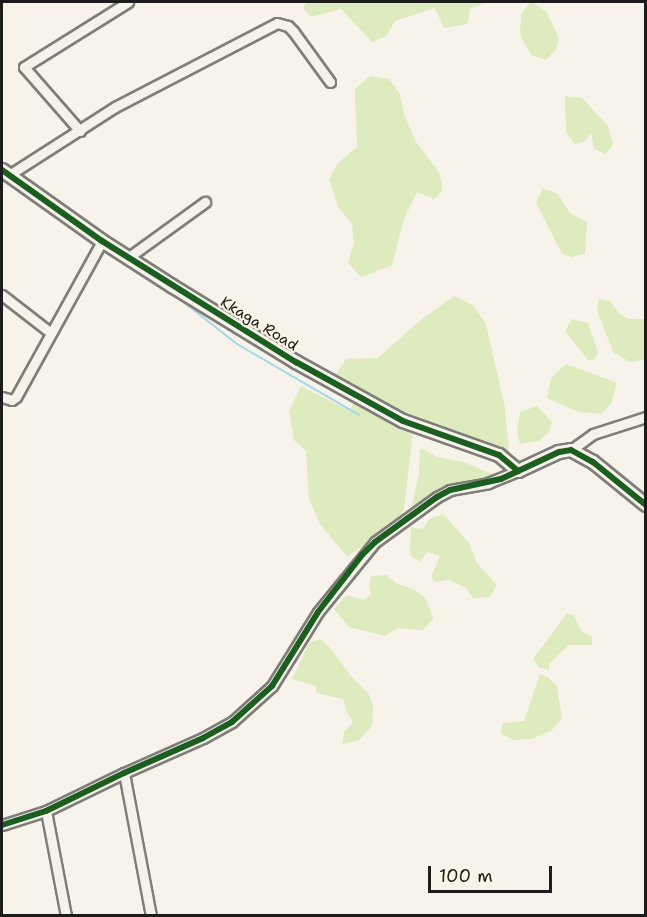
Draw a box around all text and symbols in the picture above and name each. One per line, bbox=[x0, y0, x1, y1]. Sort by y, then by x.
street label: Kkaga Road bbox=[217, 293, 301, 355]
scale bar bbox=[431, 854, 556, 892]
text: 100 m bbox=[439, 864, 493, 888]

